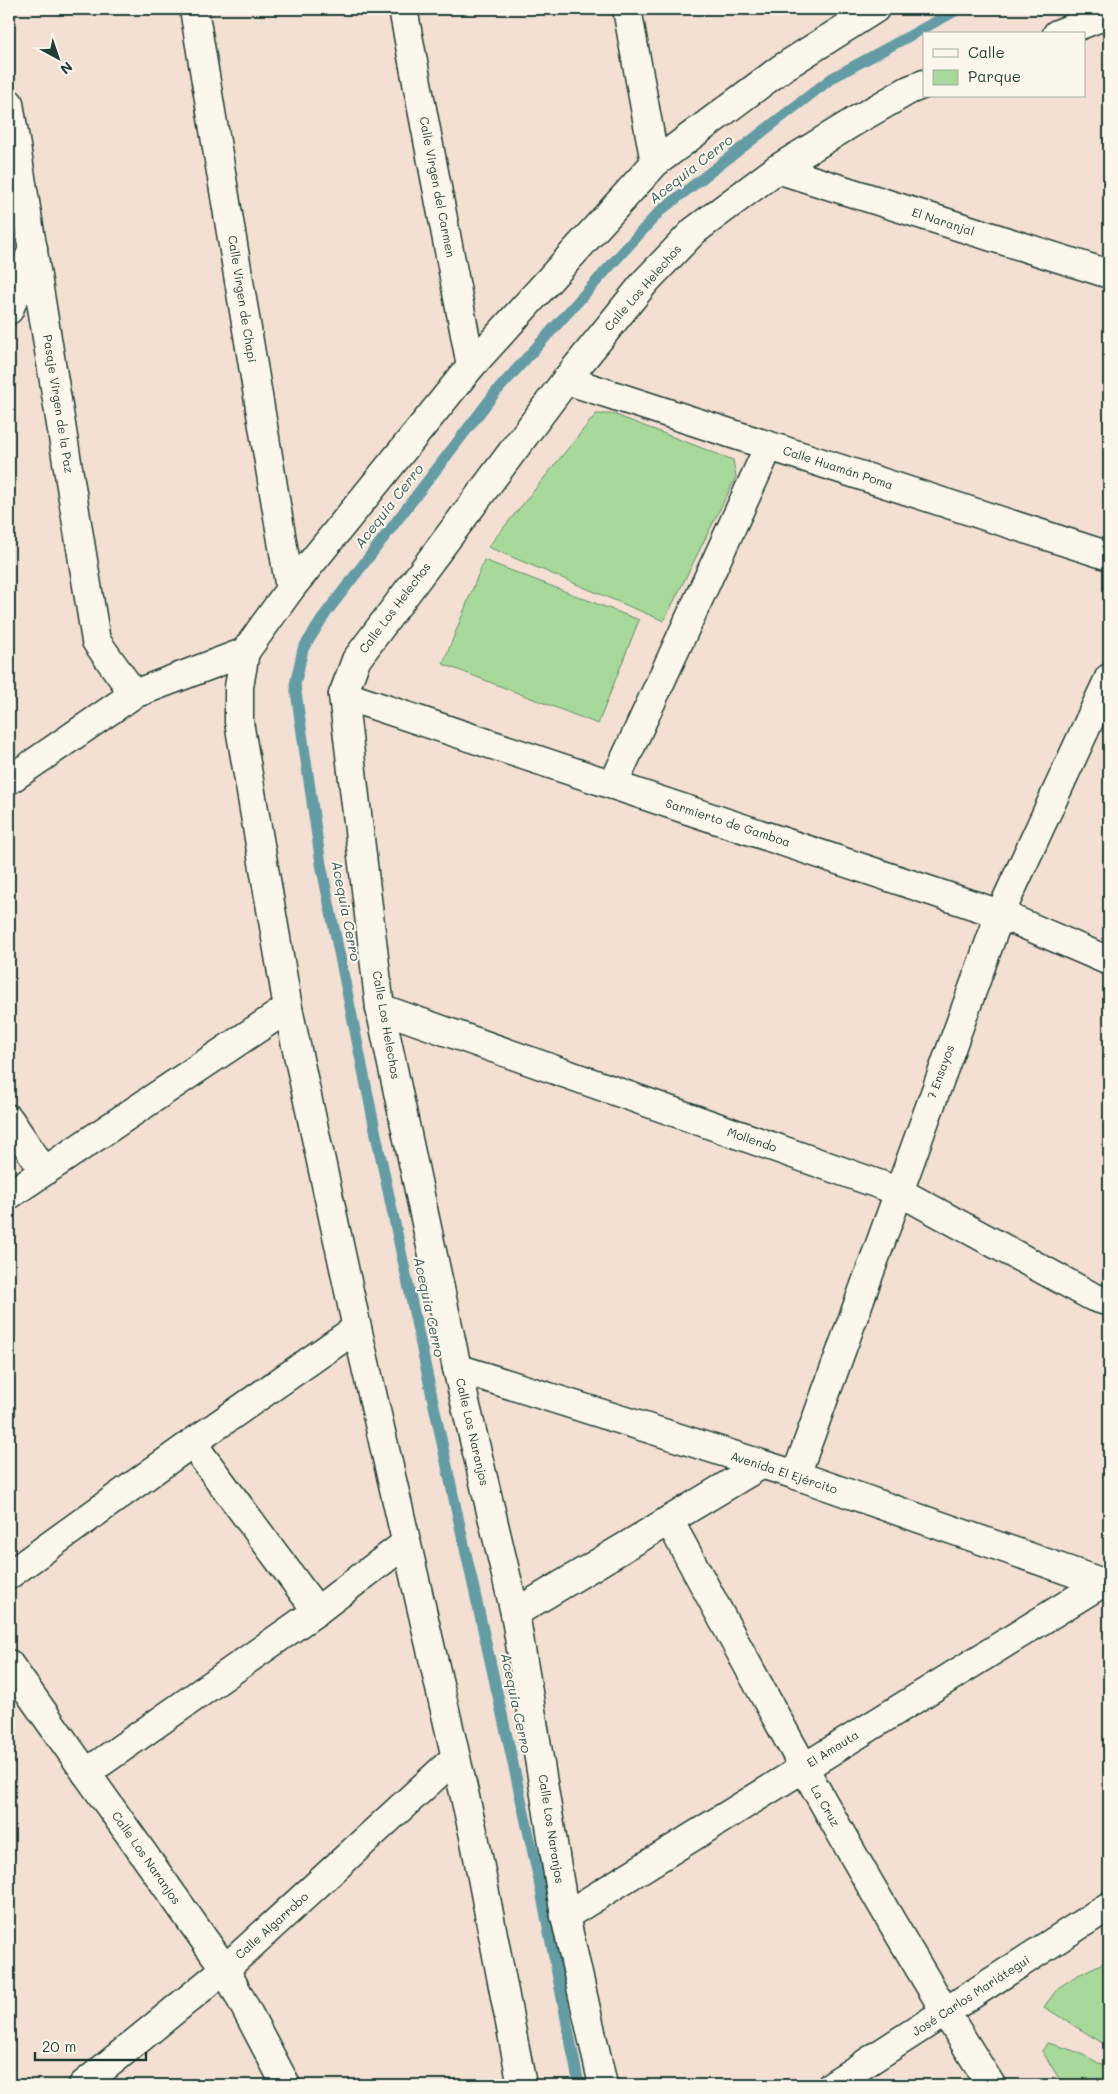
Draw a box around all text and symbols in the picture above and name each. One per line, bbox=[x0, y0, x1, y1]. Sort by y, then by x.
north arrow bbox=[32, 32, 82, 82]
legend bbox=[923, 32, 1086, 98]
text: Calle bbox=[968, 42, 1005, 62]
text: N bbox=[56, 58, 77, 79]
text: Parque bbox=[968, 66, 1021, 86]
street label: Calle Virgen del Carmen bbox=[416, 115, 459, 259]
water label: Acequia Cerro bbox=[645, 130, 737, 207]
street label: El Naranjal bbox=[910, 203, 977, 239]
street label: Calle Virgen de Chapi bbox=[225, 234, 261, 364]
street label: Calle Los Helechos bbox=[600, 241, 684, 334]
street label: Pasaje Virgen de la Paz bbox=[40, 333, 78, 475]
street label: Calle Huamán Poma bbox=[781, 442, 895, 492]
water label: Acequia Cerro bbox=[350, 460, 427, 552]
street label: Calle Los Helechos bbox=[355, 559, 434, 656]
street label: Sarmierto de Gamboa bbox=[664, 794, 793, 850]
water label: Acequia Cerro bbox=[327, 859, 366, 963]
street label: Calle Los Helechos bbox=[370, 969, 404, 1080]
street label: 7 Ensayos bbox=[923, 1042, 957, 1101]
street label: Mollendo bbox=[725, 1123, 779, 1155]
water label: Acequia Cerro bbox=[410, 1255, 449, 1359]
street label: Calle Los Naranjos bbox=[453, 1376, 493, 1487]
street label: Avenida El Ejército bbox=[729, 1447, 840, 1497]
water label: Acequia Cerro bbox=[497, 1651, 536, 1755]
street label: El Amauta bbox=[803, 1726, 861, 1770]
street label: Calle Los Naranjos bbox=[535, 1773, 569, 1885]
street label: La Cruz bbox=[808, 1782, 844, 1829]
street label: Calle Los Naranjos bbox=[109, 1808, 185, 1907]
street label: Calle Algarrobo bbox=[231, 1888, 311, 1962]
street label: José Carlos Mariátegui bbox=[909, 1951, 1032, 2039]
scale bar bbox=[35, 2029, 146, 2061]
text: 20 m bbox=[42, 2036, 76, 2056]

